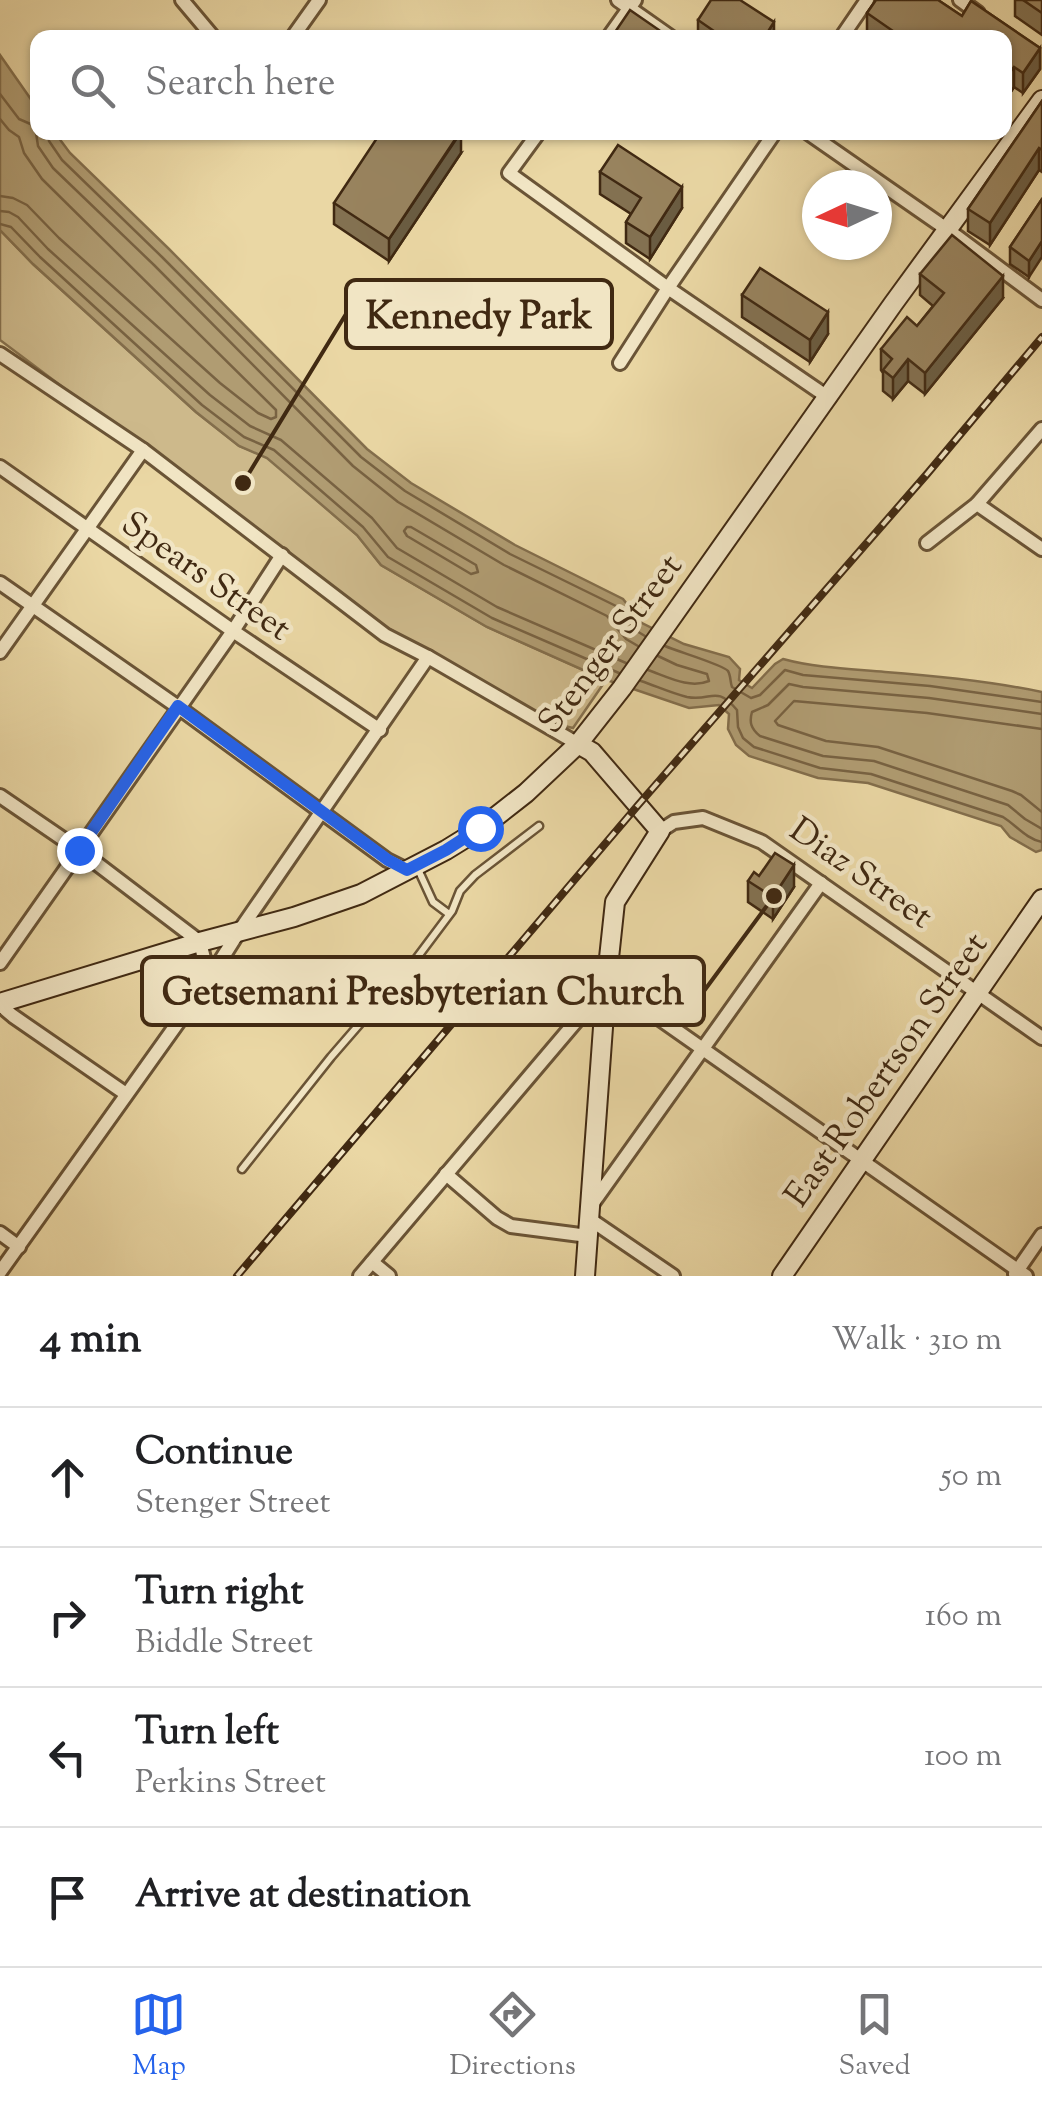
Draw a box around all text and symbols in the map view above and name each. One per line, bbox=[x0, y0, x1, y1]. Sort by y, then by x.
search box bbox=[30, 30, 1012, 140]
icon: search bbox=[65, 58, 120, 113]
text: Search here bbox=[145, 58, 336, 112]
north arrow bbox=[802, 170, 892, 260]
callout: Kennedy Park bbox=[346, 280, 612, 348]
text: Kennedy Park bbox=[366, 292, 593, 346]
street label: Spears Street bbox=[110, 500, 300, 655]
street label: Stenger Street bbox=[527, 544, 696, 746]
route start bbox=[458, 806, 504, 852]
street label: Diaz Street bbox=[778, 807, 942, 943]
route end bbox=[57, 828, 103, 874]
street label: East Robertson Street bbox=[774, 923, 1002, 1219]
callout: Getsemani Presbyterian Church bbox=[142, 957, 704, 1025]
text: Getsemani Presbyterian Church bbox=[162, 968, 685, 1022]
text: 4 min bbox=[40, 1311, 142, 1371]
text: Walk · 310 m bbox=[832, 1318, 1002, 1364]
text: Continue bbox=[135, 1427, 293, 1481]
icon: ahead bbox=[40, 1450, 95, 1505]
text: 50 m bbox=[941, 1454, 1002, 1500]
text: Stenger Street bbox=[135, 1481, 330, 1527]
text: Turn right bbox=[135, 1567, 303, 1621]
icon: right bbox=[40, 1590, 95, 1645]
text: 160 m bbox=[925, 1594, 1002, 1640]
text: Biddle Street bbox=[135, 1621, 313, 1667]
text: Turn left bbox=[135, 1707, 279, 1761]
icon: left bbox=[40, 1730, 95, 1785]
text: 100 m bbox=[924, 1734, 1002, 1780]
text: Perkins Street bbox=[135, 1761, 326, 1807]
icon: arrive bbox=[40, 1870, 95, 1925]
text: Arrive at destination bbox=[135, 1870, 471, 1924]
tab: Map bbox=[131, 1987, 186, 2087]
tab: Directions bbox=[449, 1987, 576, 2087]
tab: Saved bbox=[839, 1987, 911, 2087]

